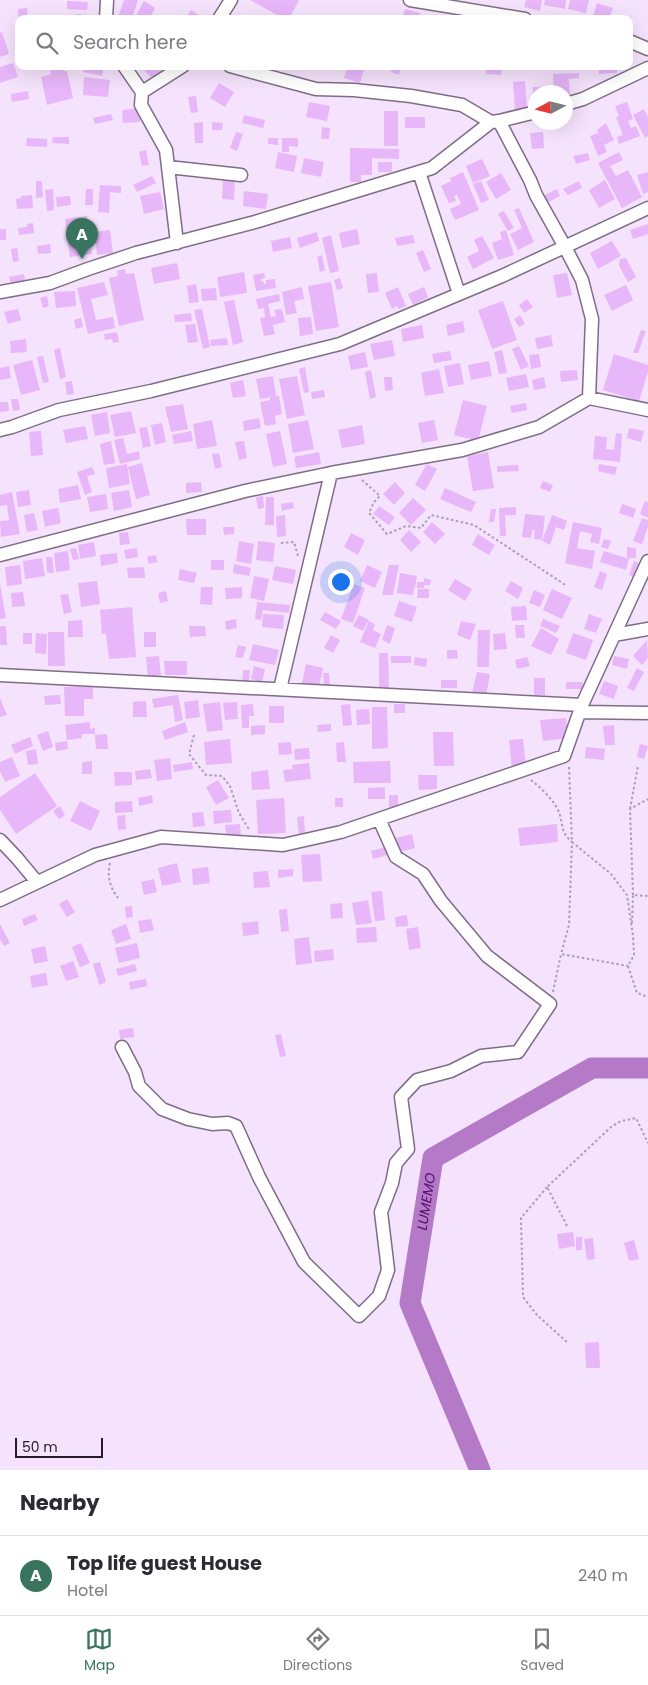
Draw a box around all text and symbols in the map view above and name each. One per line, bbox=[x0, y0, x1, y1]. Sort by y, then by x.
search box bbox=[15, 15, 633, 70]
icon: search bbox=[33, 29, 61, 57]
text: Search here bbox=[73, 29, 187, 56]
north arrow bbox=[528, 85, 573, 130]
pin: A bbox=[66, 218, 98, 259]
your location bbox=[328, 569, 354, 595]
water label: LUMEMO bbox=[412, 1171, 441, 1231]
scale bar bbox=[15, 1435, 102, 1458]
text: 50 m bbox=[22, 1437, 58, 1457]
text: Nearby bbox=[20, 1488, 100, 1517]
text: Top life guest House bbox=[67, 1550, 262, 1577]
text: A bbox=[30, 1564, 42, 1587]
text: 240 m bbox=[578, 1564, 628, 1587]
text: Hotel bbox=[67, 1579, 108, 1602]
tab: Map bbox=[84, 1625, 115, 1676]
tab: Directions bbox=[283, 1625, 352, 1676]
tab: Saved bbox=[520, 1625, 564, 1676]

